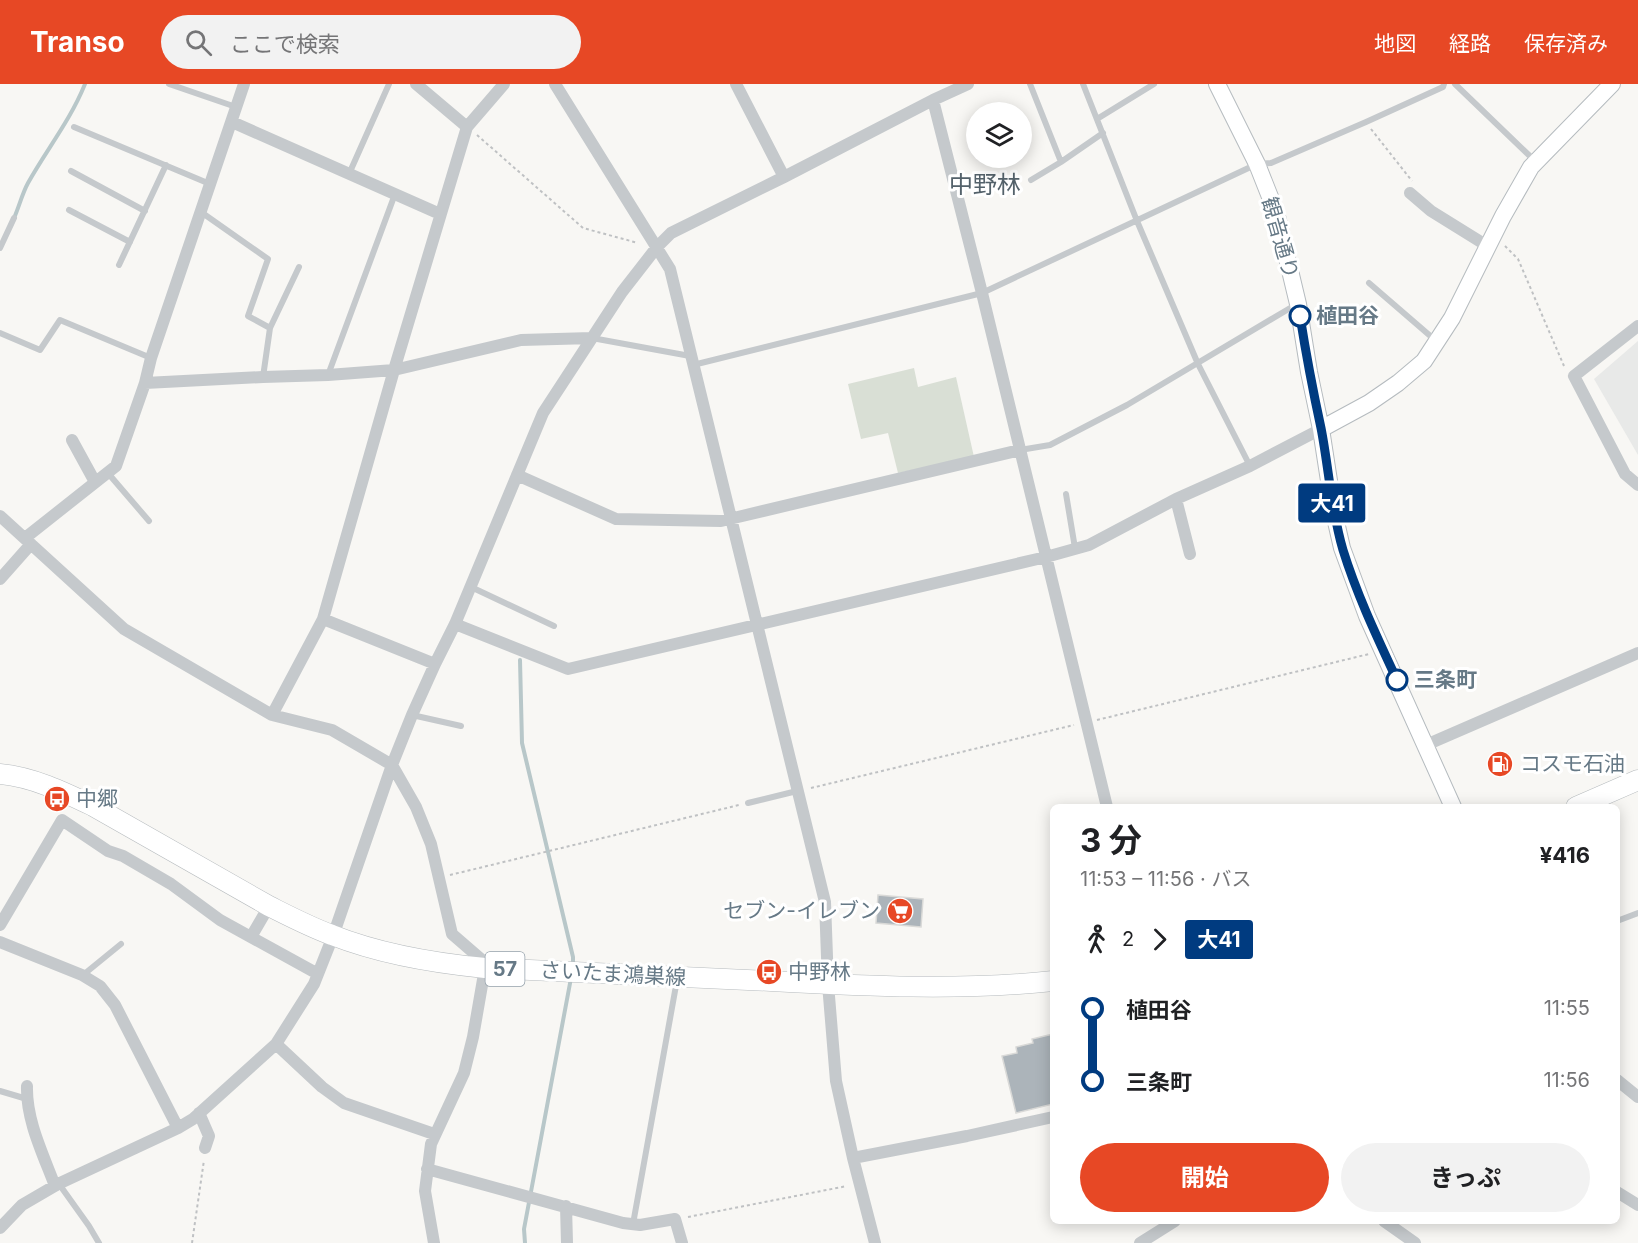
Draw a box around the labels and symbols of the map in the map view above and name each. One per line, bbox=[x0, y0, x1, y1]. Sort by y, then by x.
district label: 中野林 bbox=[949, 170, 1021, 199]
street label: 観音通り bbox=[1257, 194, 1304, 282]
place label: 植田谷 bbox=[1316, 303, 1379, 328]
marker: 植田谷 bbox=[1289, 305, 1311, 327]
line badge: 大41 bbox=[1298, 484, 1366, 522]
place label: 三条町 bbox=[1414, 667, 1477, 692]
marker: 三条町 bbox=[1386, 669, 1408, 691]
fuel station icon: コスモ石油 bbox=[1485, 749, 1515, 779]
place label: コスモ石油 bbox=[1520, 751, 1625, 776]
bus stop icon: 中郷 bbox=[42, 784, 72, 814]
place label: 中郷 bbox=[76, 786, 118, 811]
supermarket icon: セブン-イレブン bbox=[885, 896, 915, 926]
place label: セブン-イレブン bbox=[723, 898, 880, 923]
road number: 57 bbox=[486, 952, 524, 986]
street label: さいたま鴻巣線 bbox=[539, 957, 687, 990]
bus stop icon: 中野林 bbox=[754, 957, 784, 987]
place label: 中野林 bbox=[788, 959, 851, 984]

